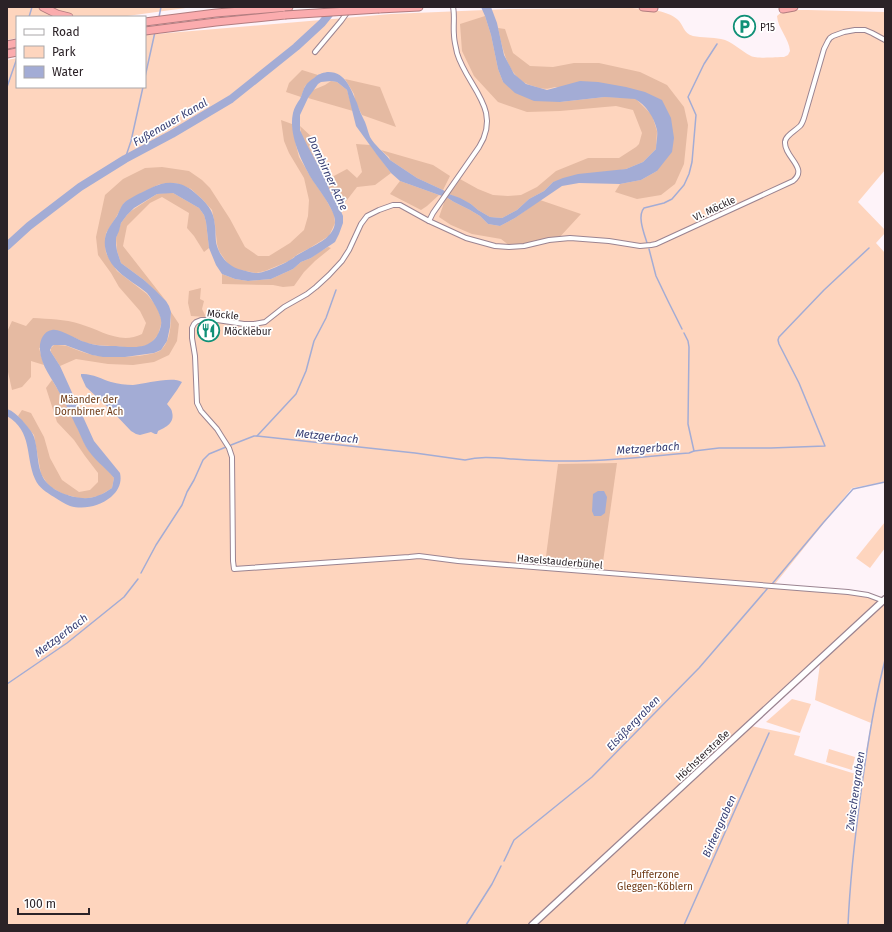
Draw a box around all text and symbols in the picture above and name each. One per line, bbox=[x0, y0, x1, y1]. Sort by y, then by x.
parking icon: P15 bbox=[731, 14, 757, 40]
legend bbox=[16, 16, 146, 88]
place label: P15 bbox=[760, 22, 775, 34]
text: Road bbox=[52, 25, 80, 39]
text: Park bbox=[52, 45, 76, 59]
text: Water bbox=[52, 65, 84, 79]
water label: Fußenauer Kanal bbox=[131, 96, 210, 149]
water label: Dornbirner Ache bbox=[305, 134, 351, 213]
street label: VI. Möckle bbox=[691, 194, 738, 224]
street label: Möckle bbox=[206, 307, 239, 323]
restaurant icon: Möcklebur bbox=[196, 318, 222, 344]
place label: Möcklebur bbox=[224, 326, 272, 338]
park label: Mäander der Dornbirner Ach bbox=[55, 394, 123, 418]
water label: Metzgerbach bbox=[295, 427, 359, 446]
water label: Metzgerbach bbox=[616, 440, 680, 457]
street label: Haselstauderbühel bbox=[517, 552, 603, 572]
water label: Metzgerbach bbox=[32, 611, 90, 660]
water label: Elsäßergraben bbox=[604, 693, 663, 753]
street label: Höchsterstraße bbox=[673, 728, 732, 784]
water label: Zwischengraben bbox=[843, 750, 868, 833]
water label: Birkengraben bbox=[700, 793, 739, 859]
park label: Pufferzone Gleggen-Köblern bbox=[617, 869, 693, 893]
scale bar bbox=[18, 890, 89, 916]
text: 100 m bbox=[24, 897, 56, 911]

